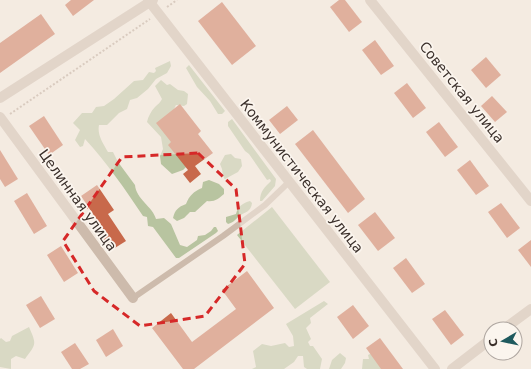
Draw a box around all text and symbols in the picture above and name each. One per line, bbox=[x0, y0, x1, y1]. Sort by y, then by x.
street label: Советская улица bbox=[416, 38, 508, 146]
street label: Коммунистическая улица bbox=[237, 96, 367, 256]
street label: Целинная улица bbox=[36, 146, 120, 254]
north arrow bbox=[483, 321, 523, 361]
text: С bbox=[487, 337, 501, 347]

